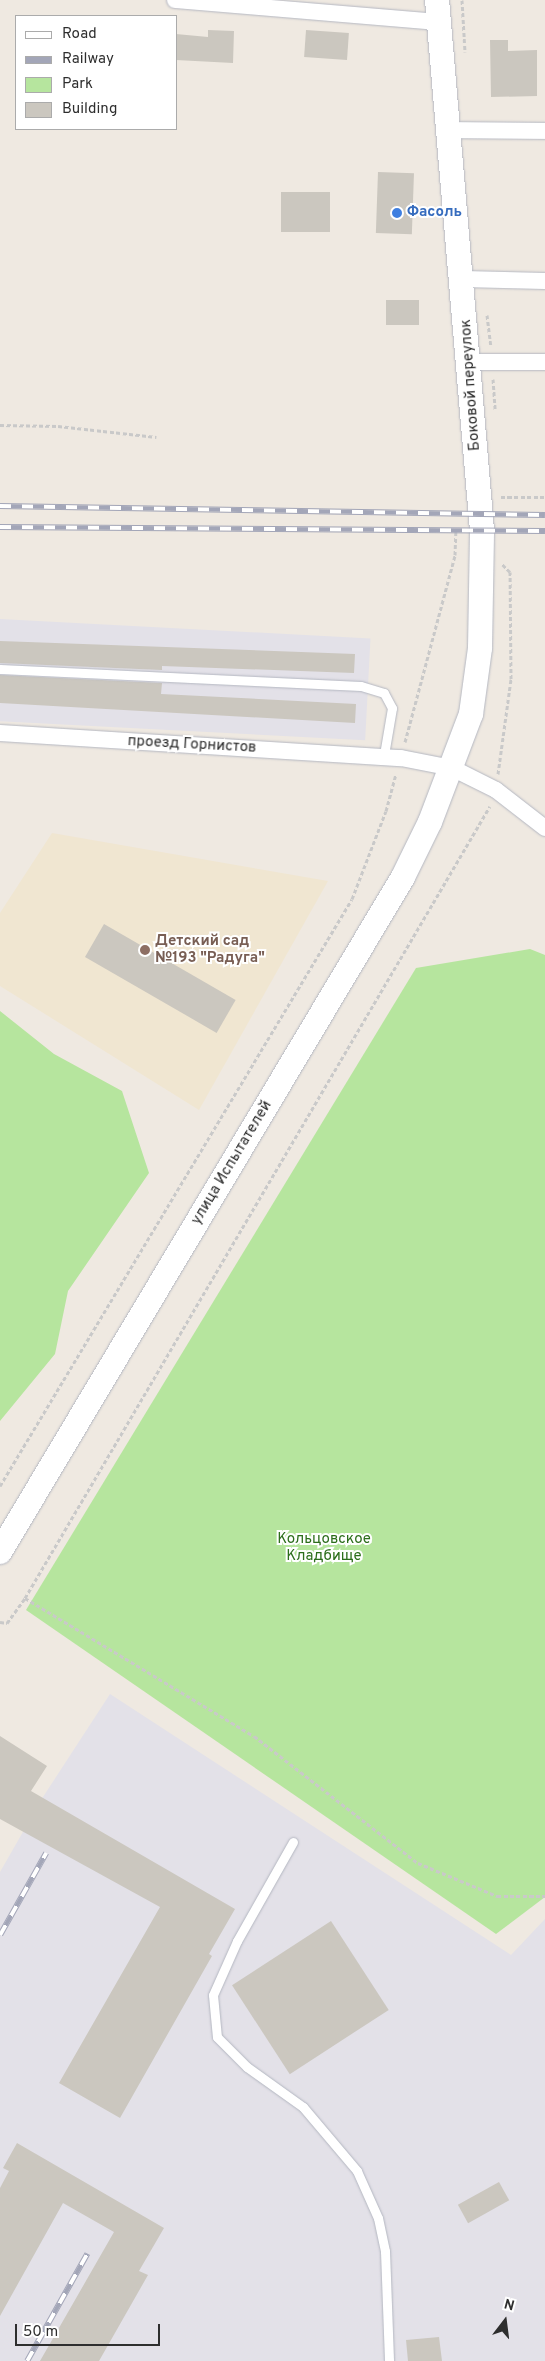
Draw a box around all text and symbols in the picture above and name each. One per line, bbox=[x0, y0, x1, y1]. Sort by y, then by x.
legend bbox=[15, 15, 178, 130]
text: Road bbox=[62, 25, 97, 44]
text: Railway bbox=[62, 50, 114, 69]
text: Park bbox=[62, 75, 93, 94]
text: Building bbox=[62, 100, 117, 119]
place label: Фасоль bbox=[407, 204, 462, 222]
marker: Фасоль bbox=[391, 207, 403, 219]
street label: Боковой переулок bbox=[457, 318, 485, 452]
street label: проезд Горнистов bbox=[127, 733, 257, 757]
place label: Детский сад №193 "Радуга" bbox=[155, 932, 265, 967]
marker: Детский сад №193 "Радуга" bbox=[139, 944, 151, 956]
street label: улица Испытателей bbox=[188, 1098, 276, 1228]
park label: Кольцовское Кладбище bbox=[277, 1530, 371, 1565]
north arrow bbox=[480, 2296, 530, 2346]
text: N bbox=[502, 2297, 516, 2316]
scale bar bbox=[18, 2314, 162, 2346]
text: 50 m bbox=[23, 2323, 58, 2342]

